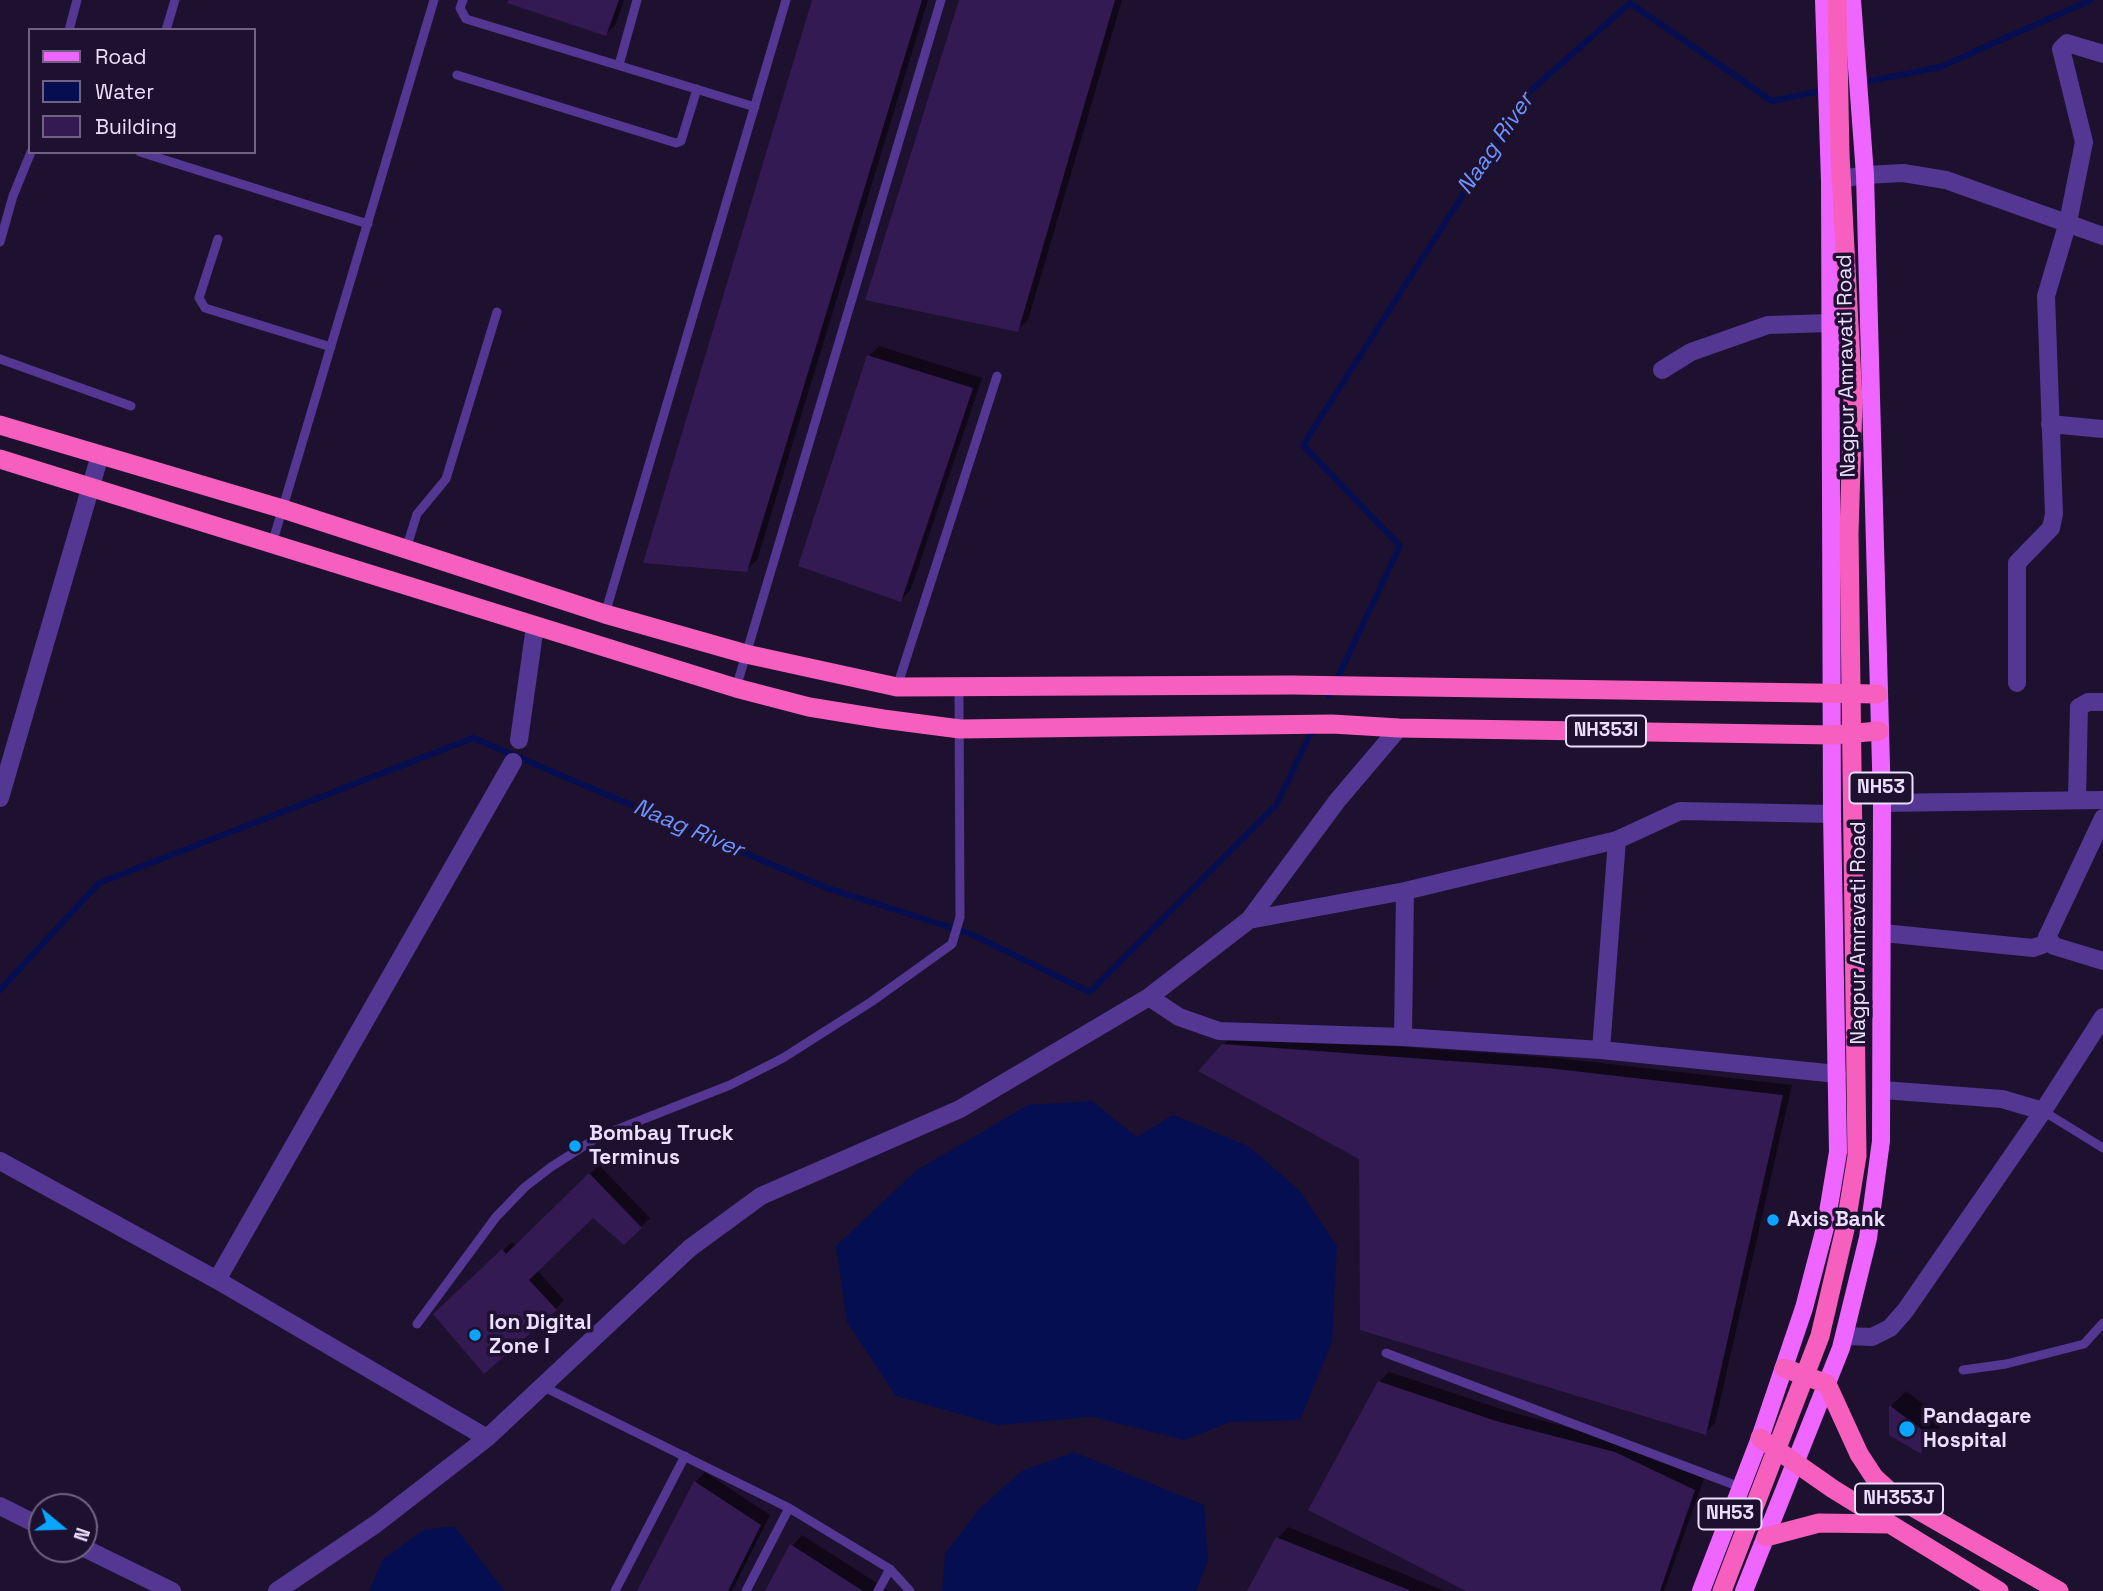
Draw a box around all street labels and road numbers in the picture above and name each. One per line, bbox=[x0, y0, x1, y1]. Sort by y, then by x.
street label: Nagpur Amravati Road bbox=[1832, 254, 1862, 478]
road number: NH353I bbox=[1566, 716, 1646, 746]
road number: NH53 bbox=[1850, 772, 1912, 804]
street label: Nagpur Amravati Road bbox=[1846, 821, 1872, 1045]
road number: NH353J bbox=[1855, 1484, 1943, 1514]
road number: NH53 bbox=[1698, 1498, 1762, 1530]

